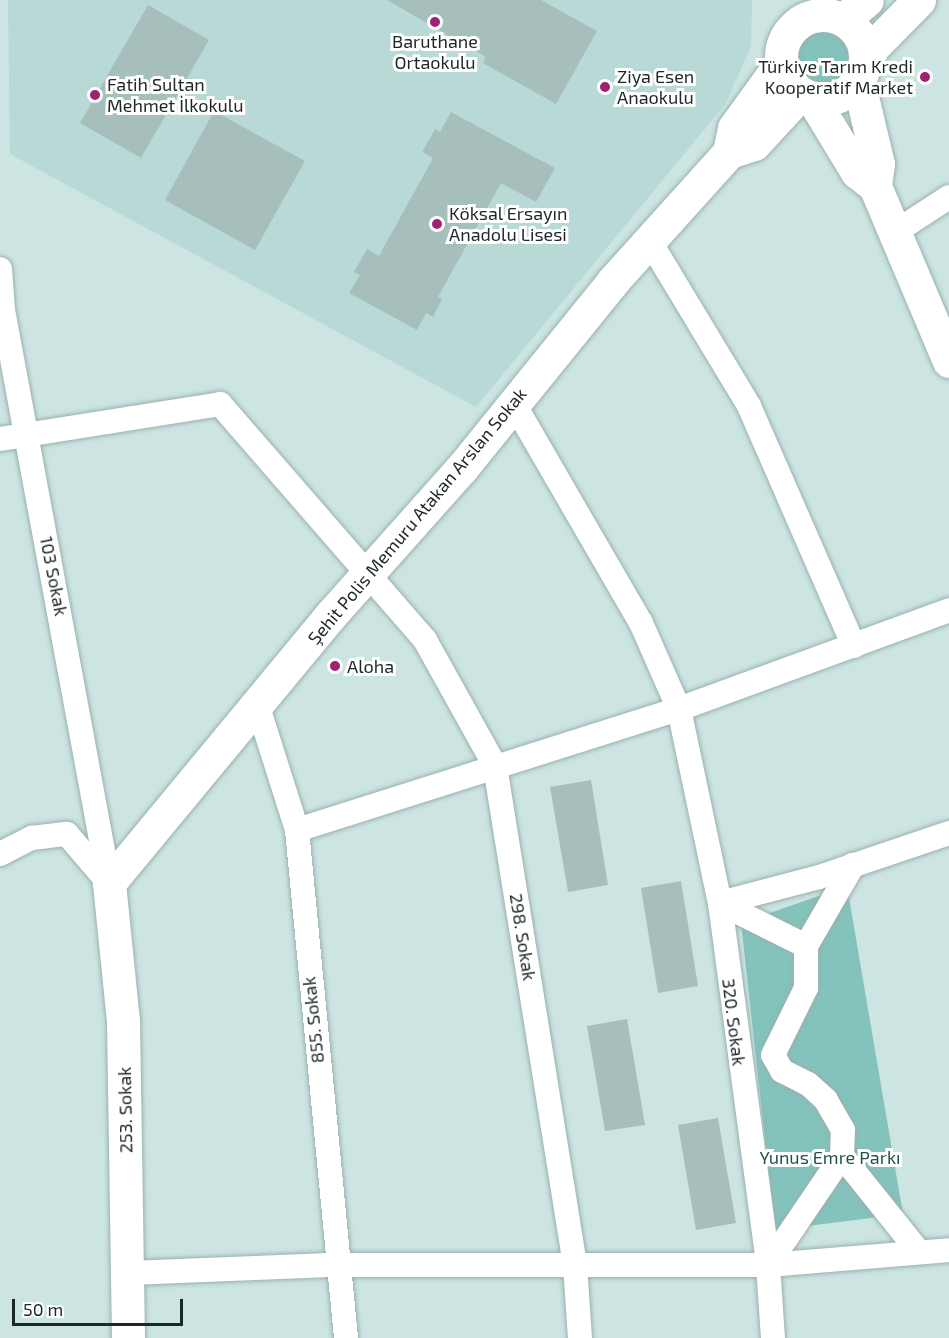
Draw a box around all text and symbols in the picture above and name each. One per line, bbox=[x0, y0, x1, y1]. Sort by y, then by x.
marker: Baruthane Ortaokulu bbox=[428, 15, 442, 29]
place label: Baruthane Ortaokulu bbox=[392, 31, 478, 74]
place label: Türkiye Tarım Kredi Kooperatif Market bbox=[758, 56, 913, 98]
place label: Ziya Esen Anaokulu bbox=[617, 66, 694, 109]
marker: Türkiye Tarım Kredi Kooperatif Market bbox=[918, 70, 932, 84]
place label: Fatih Sultan Mehmet İlkokulu bbox=[107, 74, 243, 116]
marker: Ziya Esen Anaokulu bbox=[598, 80, 612, 94]
marker: Fatih Sultan Mehmet İlkokulu bbox=[88, 88, 102, 102]
place label: Köksal Ersayın Anadolu Lisesi bbox=[449, 203, 568, 246]
marker: Köksal Ersayın Anadolu Lisesi bbox=[430, 217, 444, 231]
street label: Şehit Polis Memuru Atakan Arslan Sokak bbox=[303, 383, 531, 649]
street label: 103 Sokak bbox=[36, 534, 72, 618]
place label: Aloha bbox=[347, 655, 394, 677]
marker: Aloha bbox=[328, 659, 342, 673]
street label: 298. Sokak bbox=[505, 892, 541, 982]
street label: 855. Sokak bbox=[298, 976, 328, 1064]
street label: 320. Sokak bbox=[718, 977, 750, 1067]
street label: 253. Sokak bbox=[113, 1067, 137, 1153]
park label: Yunus Emre Parkı bbox=[759, 1146, 901, 1168]
scale bar bbox=[15, 1287, 186, 1325]
text: 50 m bbox=[23, 1298, 63, 1320]

